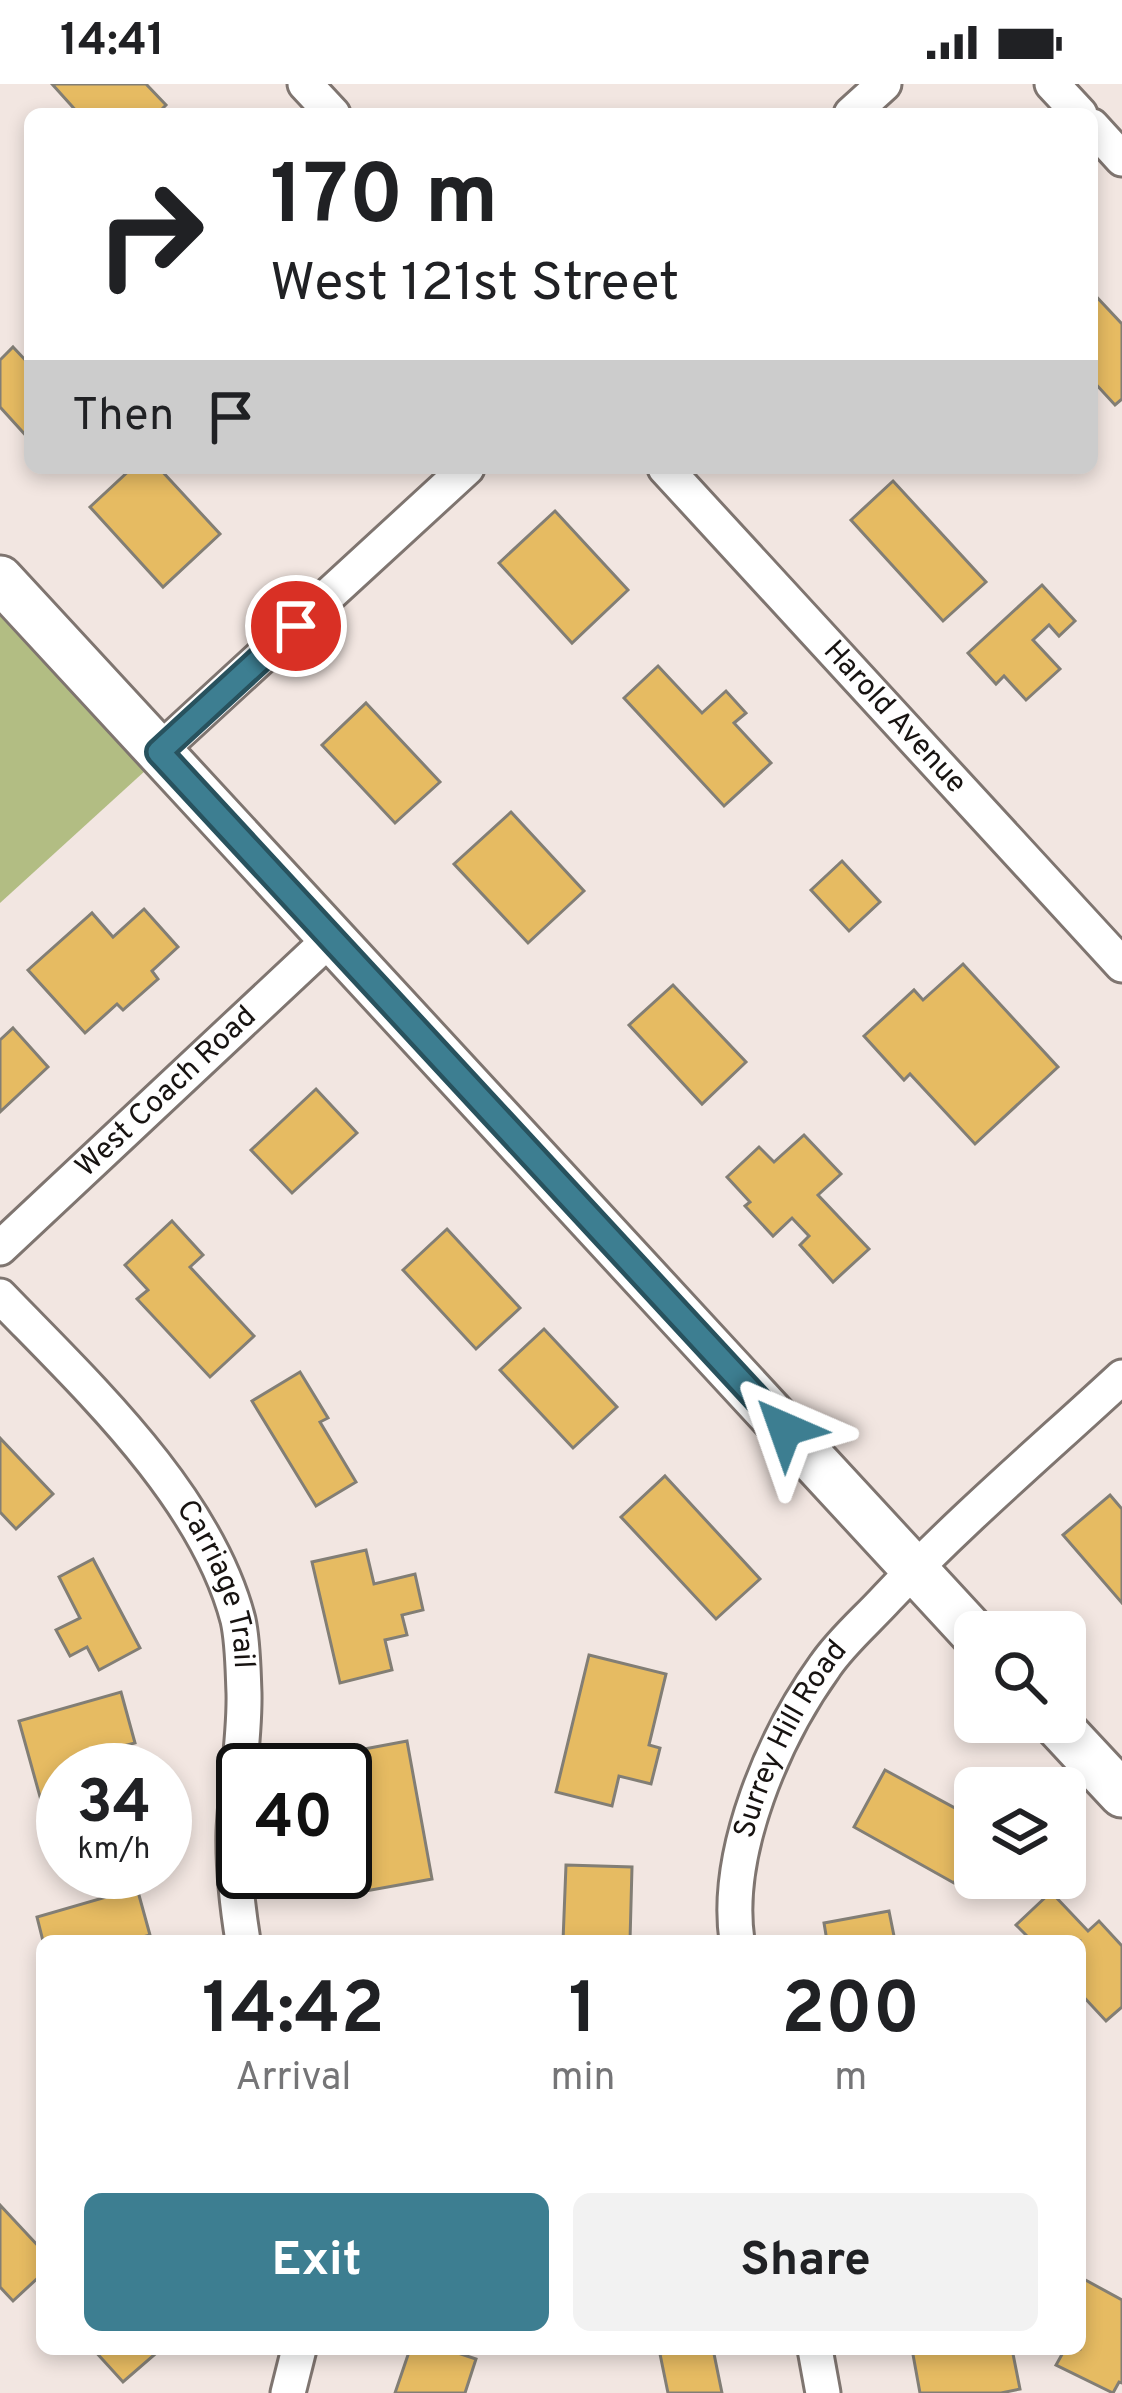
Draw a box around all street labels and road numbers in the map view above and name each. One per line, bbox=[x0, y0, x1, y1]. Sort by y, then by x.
street label: Harold Avenue bbox=[815, 633, 974, 802]
street label: West Coach Road bbox=[68, 999, 264, 1186]
street label: Carriage Trail bbox=[167, 1493, 262, 1669]
street label: Surrey Hill Road bbox=[727, 1633, 856, 1842]

